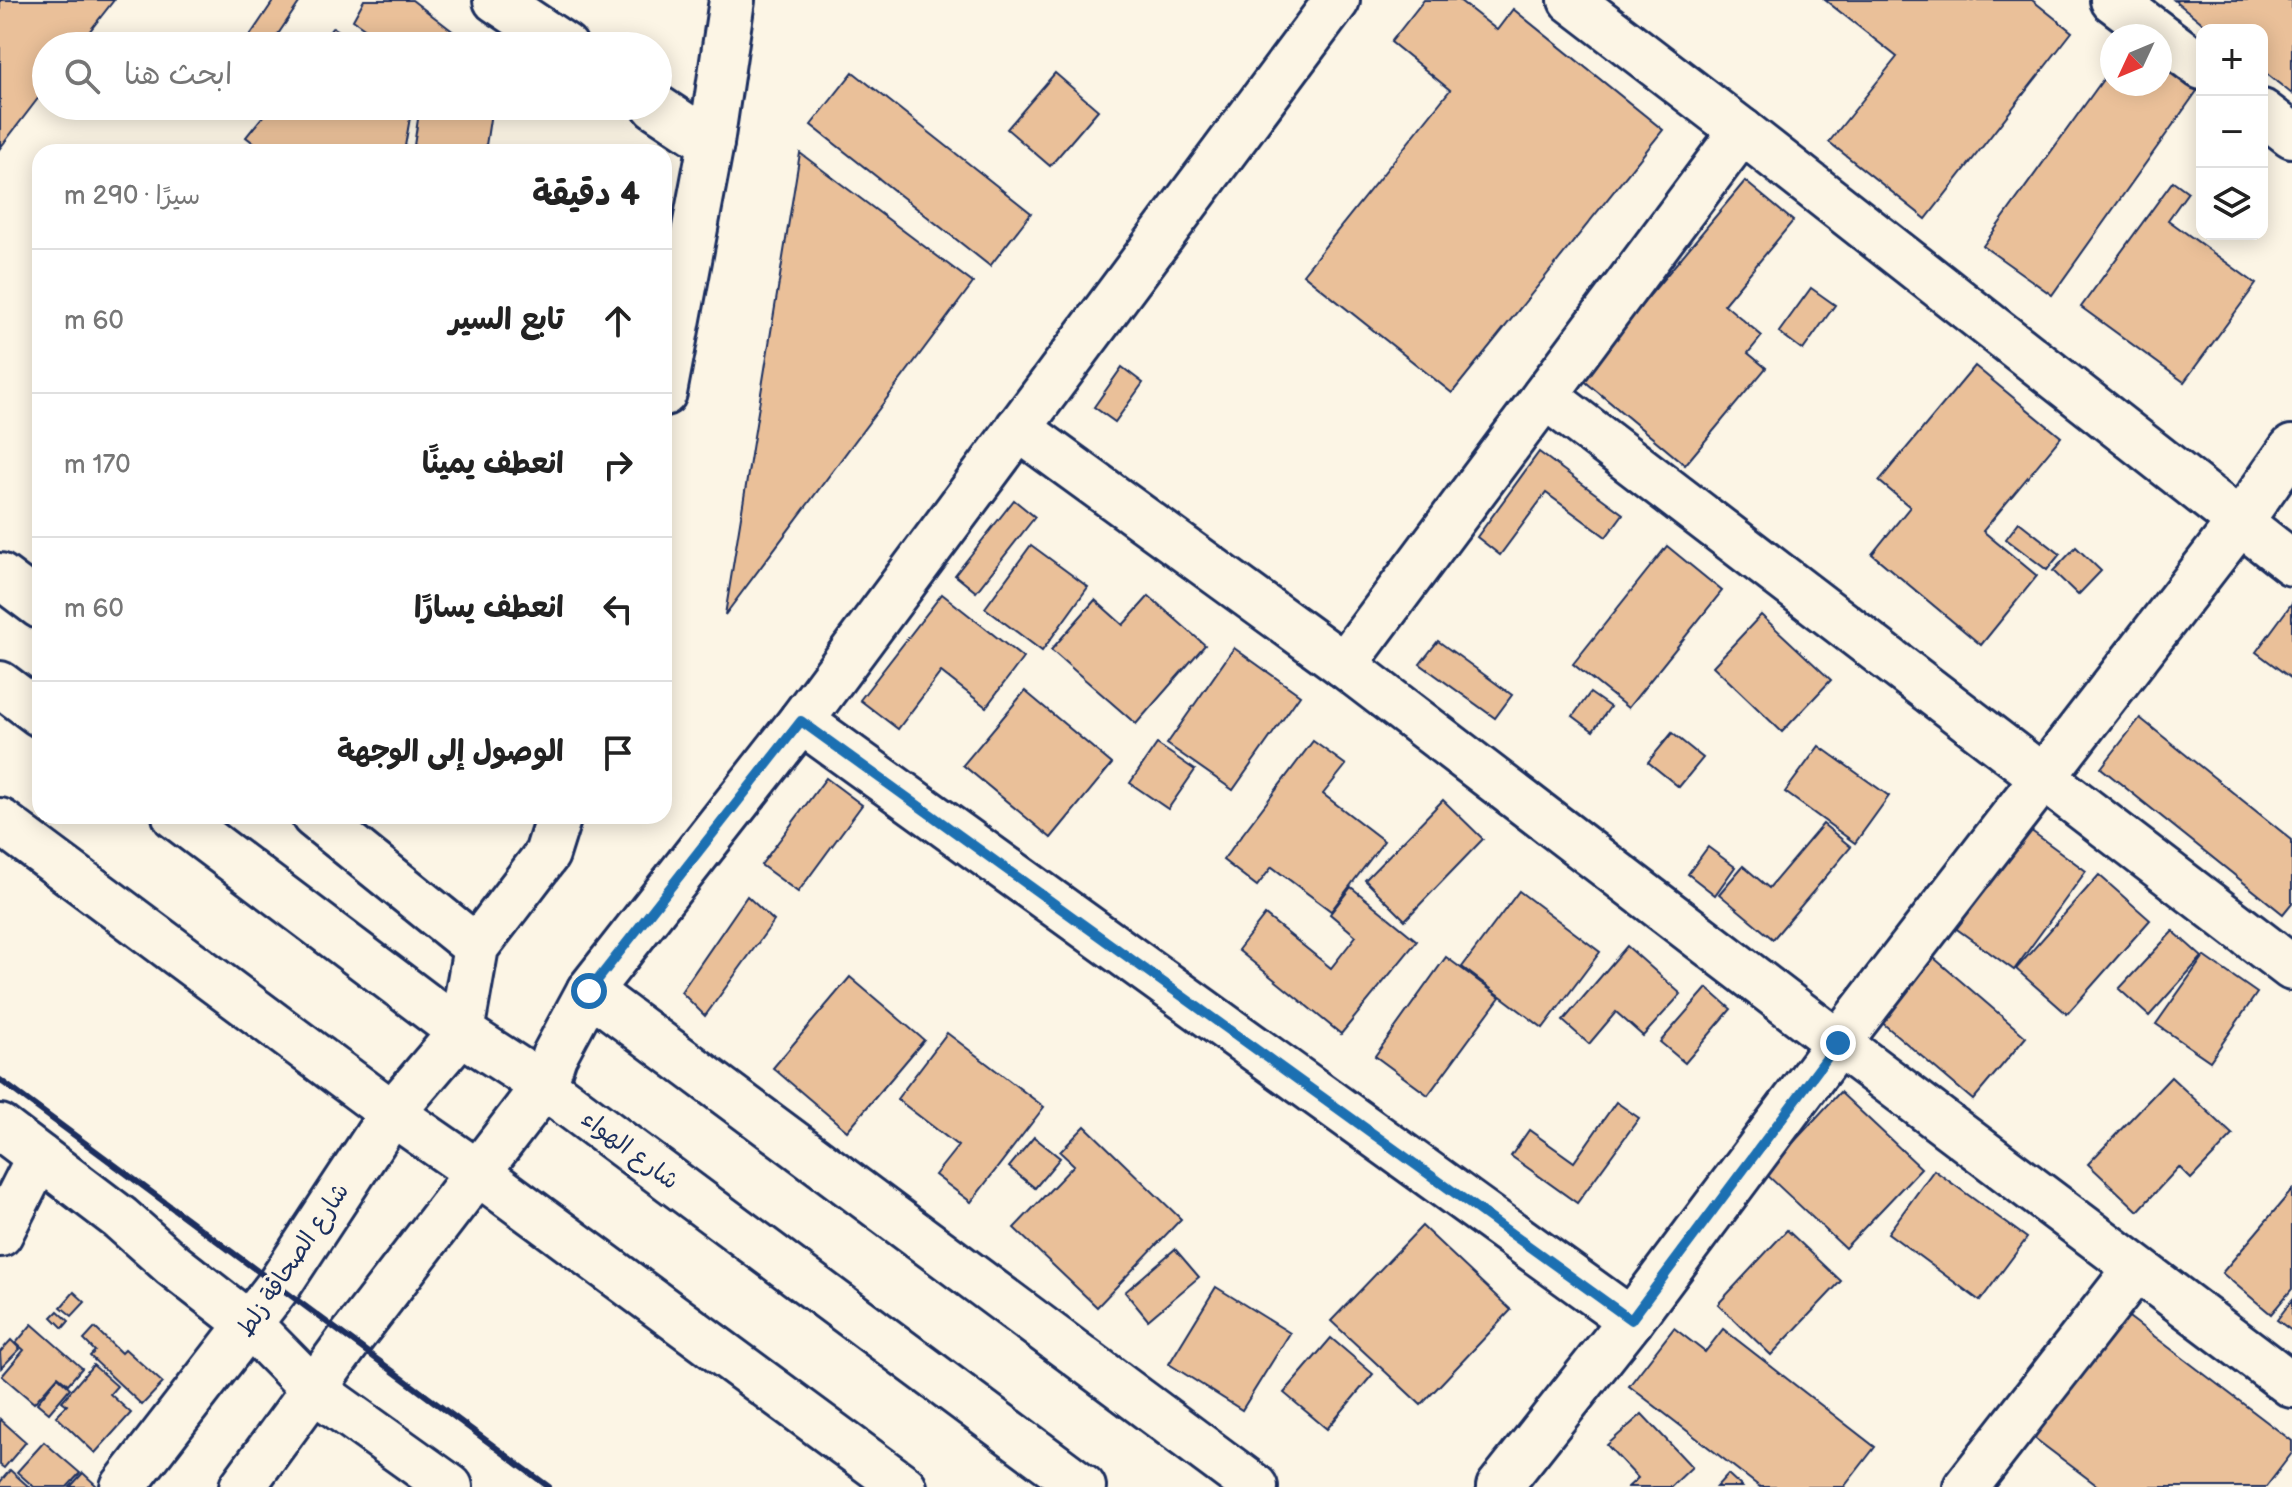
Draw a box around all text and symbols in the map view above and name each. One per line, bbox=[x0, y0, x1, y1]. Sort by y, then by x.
north arrow bbox=[2100, 24, 2172, 96]
map controls bbox=[2196, 24, 2268, 240]
button: + bbox=[2196, 24, 2268, 96]
search box bbox=[32, 32, 672, 120]
icon: search bbox=[60, 54, 104, 98]
text: ابحث هنا bbox=[124, 57, 232, 93]
button: − bbox=[2196, 96, 2268, 168]
button: layers bbox=[2196, 168, 2268, 240]
text: 4 دقيقة bbox=[532, 174, 640, 215]
text: سيرًا · 290 m bbox=[64, 181, 200, 212]
icon: ahead bbox=[596, 299, 640, 343]
text: تابع السير bbox=[449, 302, 564, 338]
text: 60 m bbox=[64, 306, 124, 337]
icon: right bbox=[596, 443, 640, 487]
text: انعطف يمينًا bbox=[422, 446, 564, 482]
text: 170 m bbox=[64, 450, 131, 481]
icon: left bbox=[596, 587, 640, 631]
text: انعطف يسارًا bbox=[414, 590, 564, 626]
text: 60 m bbox=[64, 594, 124, 625]
icon: arrive bbox=[596, 731, 640, 775]
text: الوصول إلى الوجهة bbox=[337, 734, 564, 770]
route start bbox=[571, 973, 607, 1009]
route end bbox=[1820, 1025, 1856, 1061]
street label: شارع الهواء bbox=[575, 1104, 684, 1197]
street label: شارع الصحافة زلط bbox=[231, 1178, 357, 1344]

